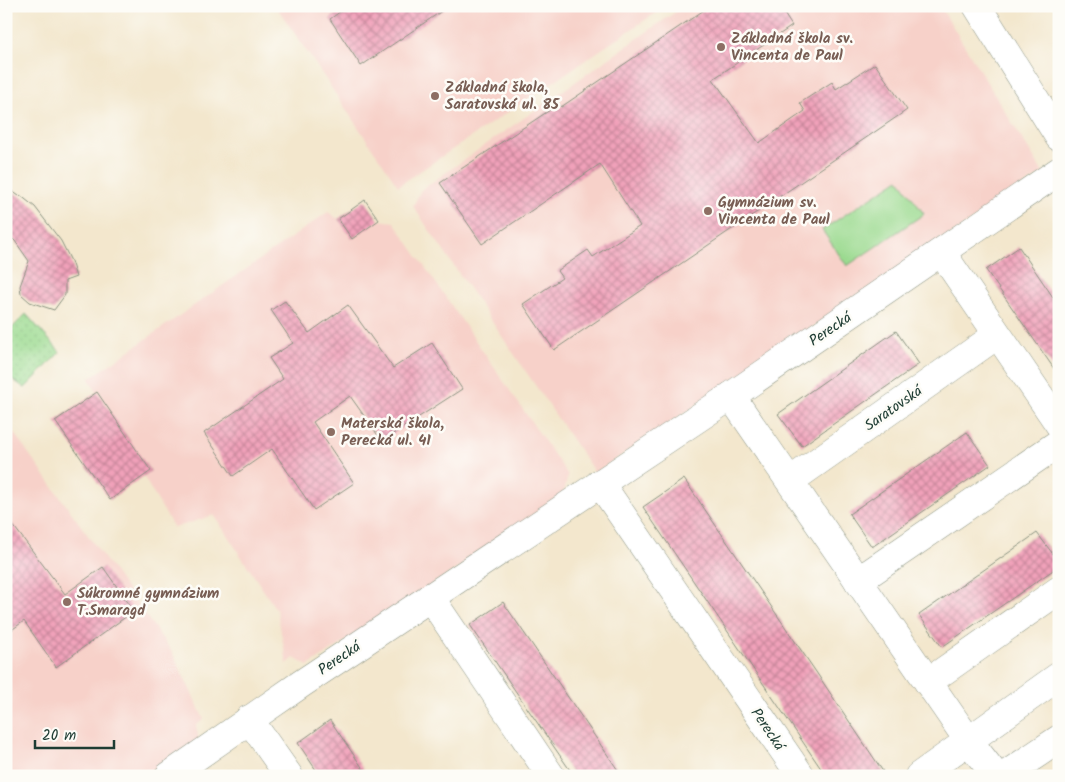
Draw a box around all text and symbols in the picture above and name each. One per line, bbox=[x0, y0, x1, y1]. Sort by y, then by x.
place label: Základná škola sv. Vincenta de Paul bbox=[731, 27, 853, 68]
marker: Základná škola sv. Vincenta de Paul bbox=[715, 41, 727, 53]
place label: Základná škola, Saratovská ul. 85 bbox=[445, 76, 560, 117]
marker: Základná škola, Saratovská ul. 85 bbox=[429, 90, 441, 102]
place label: Gymnázium sv. Vincenta de Paul bbox=[718, 191, 830, 232]
marker: Gymnázium sv. Vincenta de Paul bbox=[702, 205, 714, 217]
street label: Perecká bbox=[804, 306, 859, 353]
street label: Saratovská bbox=[859, 379, 929, 438]
place label: Materská škola, Perecká ul. 41 bbox=[341, 412, 444, 453]
marker: Materská škola, Perecká ul. 41 bbox=[325, 426, 337, 438]
place label: Súkromné gymnázium T.Smaragd bbox=[77, 582, 219, 623]
marker: Súkromné gymnázium T.Smaragd bbox=[61, 596, 73, 608]
street label: Perecká bbox=[313, 635, 368, 682]
street label: Perecká bbox=[744, 703, 791, 758]
scale bar bbox=[35, 717, 114, 749]
text: 20 m bbox=[42, 724, 76, 748]

